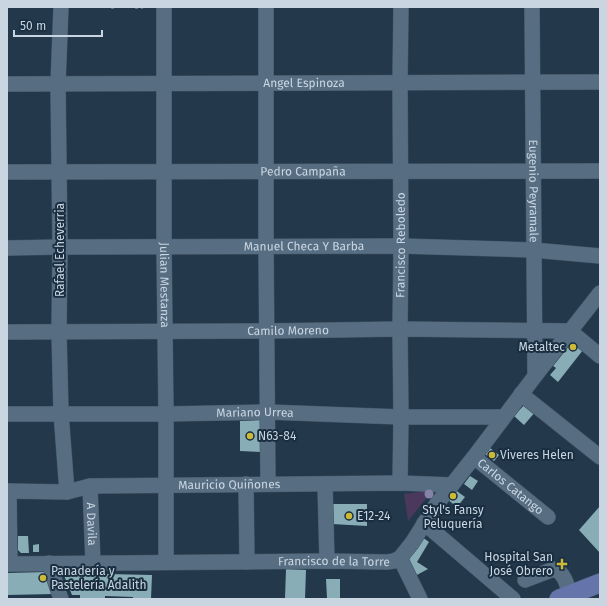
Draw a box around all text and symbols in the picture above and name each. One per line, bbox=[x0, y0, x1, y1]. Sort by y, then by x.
scale bar bbox=[14, 12, 102, 38]
text: 50 m bbox=[20, 19, 46, 33]
street label: Angel Espinoza bbox=[263, 76, 345, 90]
street label: Eugenio Peyramale bbox=[526, 139, 541, 243]
street label: Pedro Campaña bbox=[260, 164, 346, 179]
street label: Francisco Reboledo bbox=[393, 192, 408, 298]
street label: Rafael Echeverria bbox=[53, 203, 67, 297]
street label: Manuel Checa Y Barba bbox=[244, 239, 364, 253]
street label: Julian Mestanza bbox=[157, 242, 172, 328]
street label: Camilo Moreno bbox=[247, 323, 329, 338]
place label: Metaltec bbox=[519, 340, 565, 354]
marker: Metaltec bbox=[568, 342, 578, 352]
street label: Mariano Urrea bbox=[216, 405, 294, 420]
place label: N63-84 bbox=[258, 429, 297, 443]
marker: N63-84 bbox=[245, 431, 255, 441]
place label: Viveres Helen bbox=[500, 448, 574, 462]
marker: Viveres Helen bbox=[487, 450, 497, 460]
street label: Carlos Catango bbox=[475, 456, 546, 518]
street label: Mauricio Quiñones bbox=[178, 477, 281, 492]
marker: Styl's Fansy Peluquería bbox=[448, 491, 458, 501]
street label: A Davila bbox=[84, 502, 99, 546]
place label: Styl's Fansy Peluquería bbox=[422, 503, 484, 531]
place label: E12-24 bbox=[357, 509, 391, 523]
marker: E12-24 bbox=[344, 511, 354, 521]
place label: Hospital San José Obrero bbox=[484, 550, 553, 578]
street label: Francisco de la Torre bbox=[278, 554, 390, 569]
marker: Hospital San José Obrero bbox=[556, 558, 568, 570]
place label: Panadería y Pastelería Adalith bbox=[51, 564, 146, 592]
marker: Panadería y Pastelería Adalith bbox=[38, 573, 48, 583]

